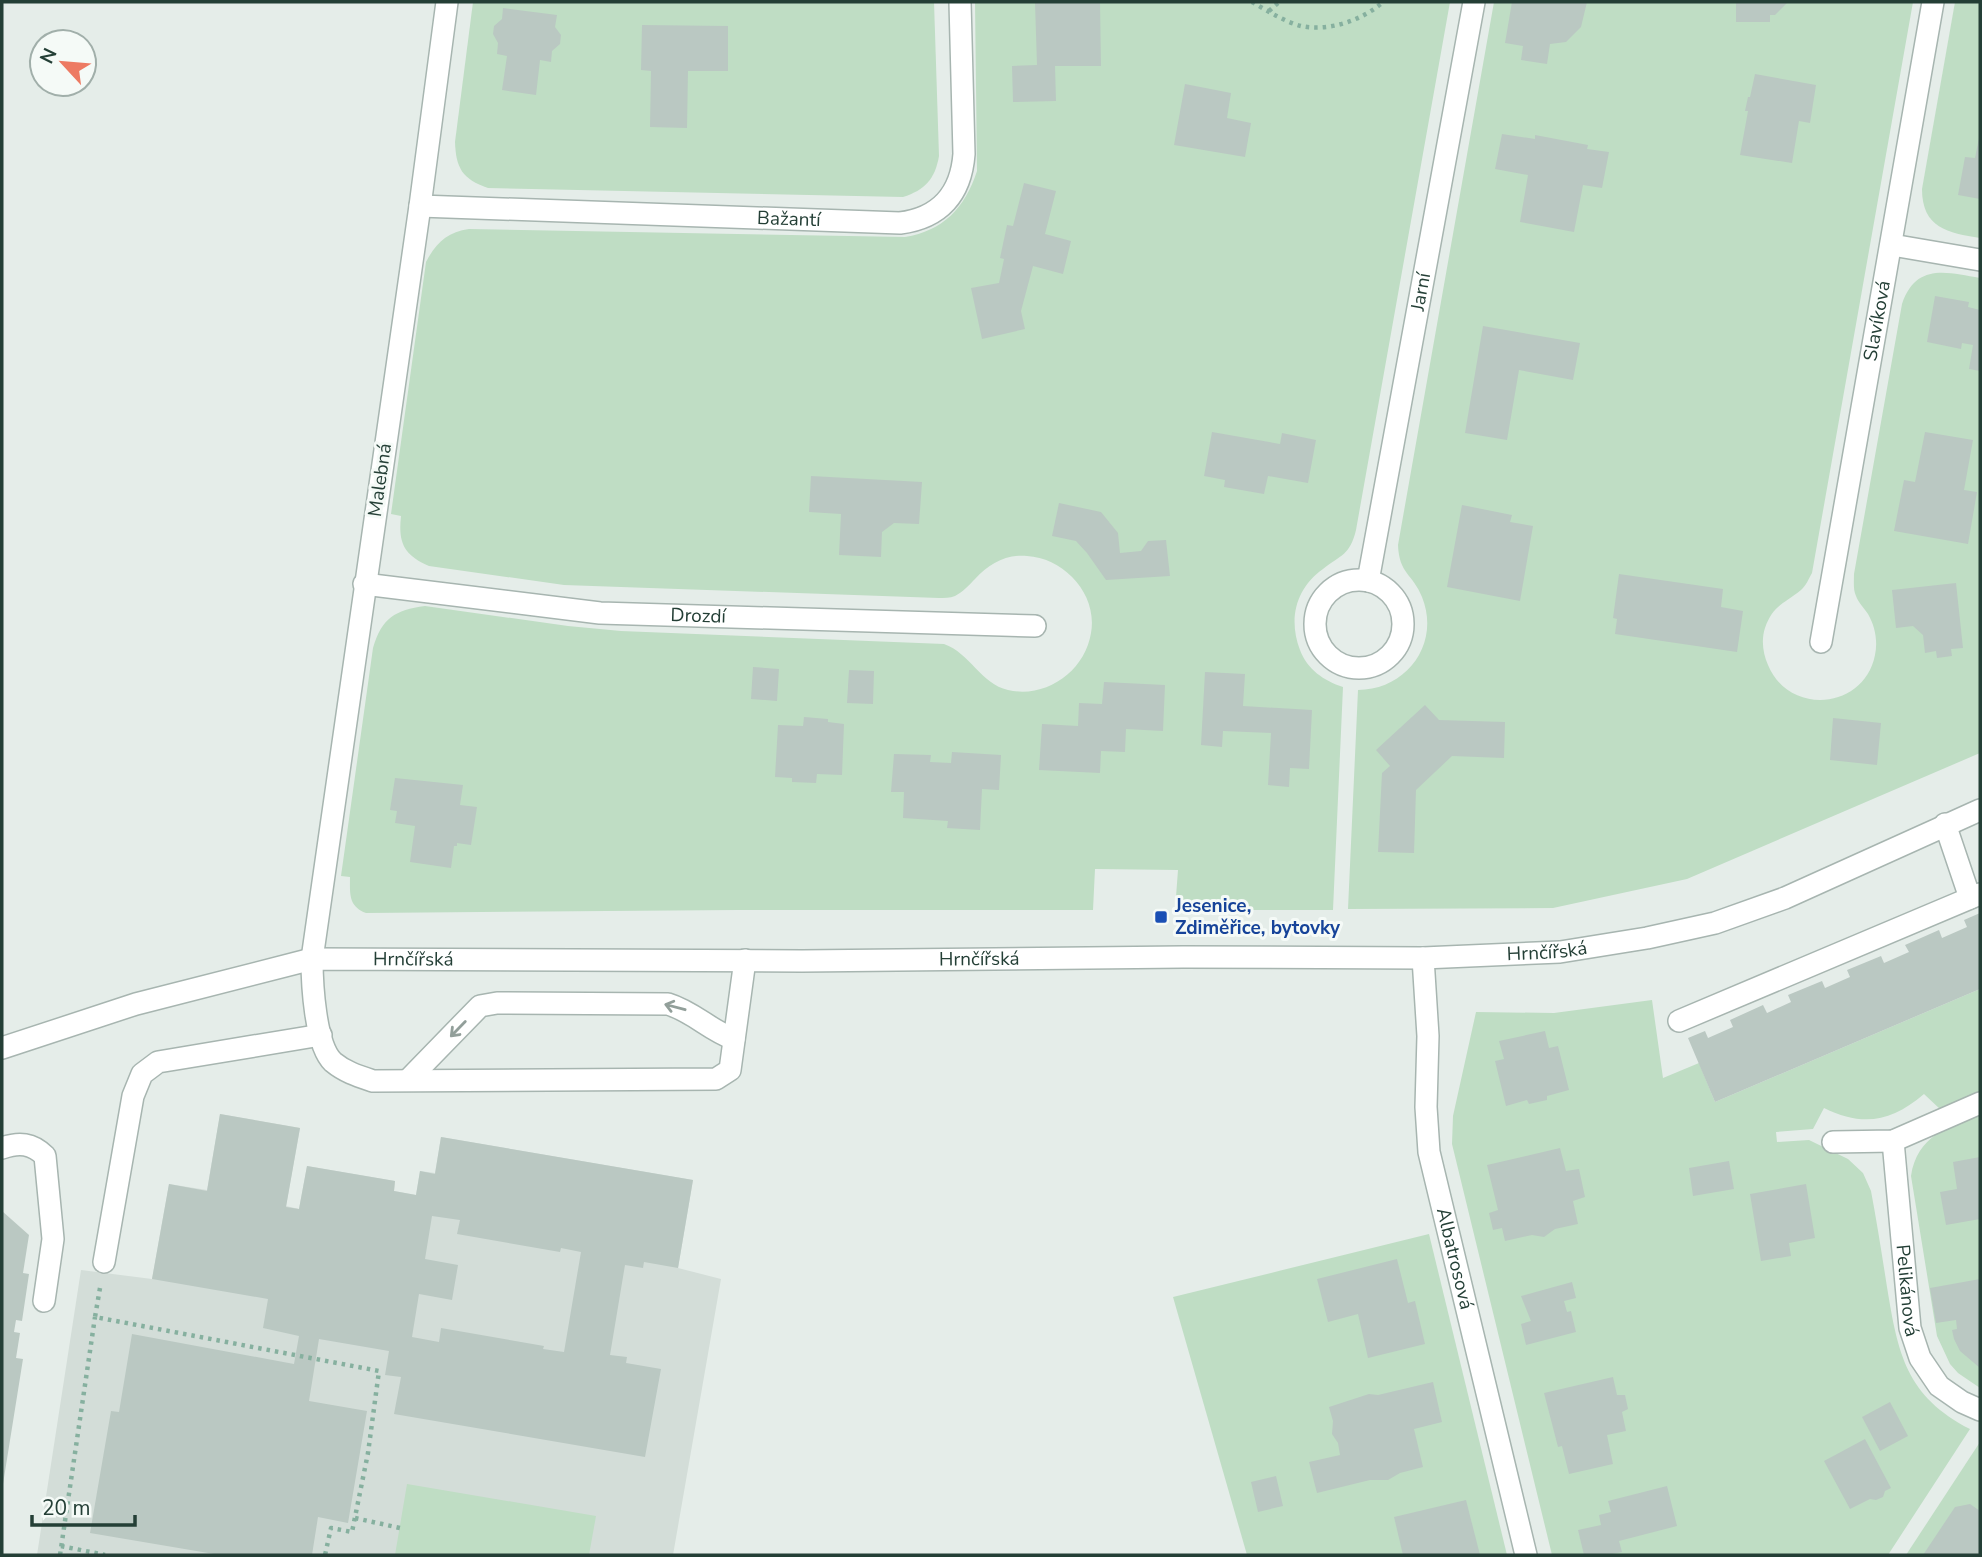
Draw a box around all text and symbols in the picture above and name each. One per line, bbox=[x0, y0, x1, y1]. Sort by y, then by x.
north arrow bbox=[28, 28, 98, 98]
text: N bbox=[34, 44, 63, 68]
street label: Bažantí bbox=[757, 205, 823, 233]
street label: Jarní bbox=[1405, 269, 1437, 314]
street label: Slavíková bbox=[1857, 279, 1897, 363]
street label: Malebná bbox=[362, 442, 398, 518]
street label: Drozdí bbox=[670, 602, 728, 630]
place label: Jesenice, Zdiměřice, bytovky bbox=[1174, 893, 1341, 941]
marker: Jesenice, Zdiměřice, bytovky bbox=[1153, 909, 1169, 925]
street label: Hrnčířská bbox=[1506, 935, 1589, 967]
street label: Hrnčířská bbox=[373, 946, 454, 973]
street label: Hrnčířská bbox=[939, 946, 1020, 973]
one-way arrow bbox=[664, 1000, 687, 1013]
one-way arrow bbox=[450, 1020, 467, 1037]
street label: Albatrosová bbox=[1430, 1205, 1479, 1312]
street label: Pelikánová bbox=[1889, 1243, 1925, 1340]
scale bar bbox=[32, 1484, 135, 1528]
text: 20 m bbox=[42, 1494, 91, 1522]

